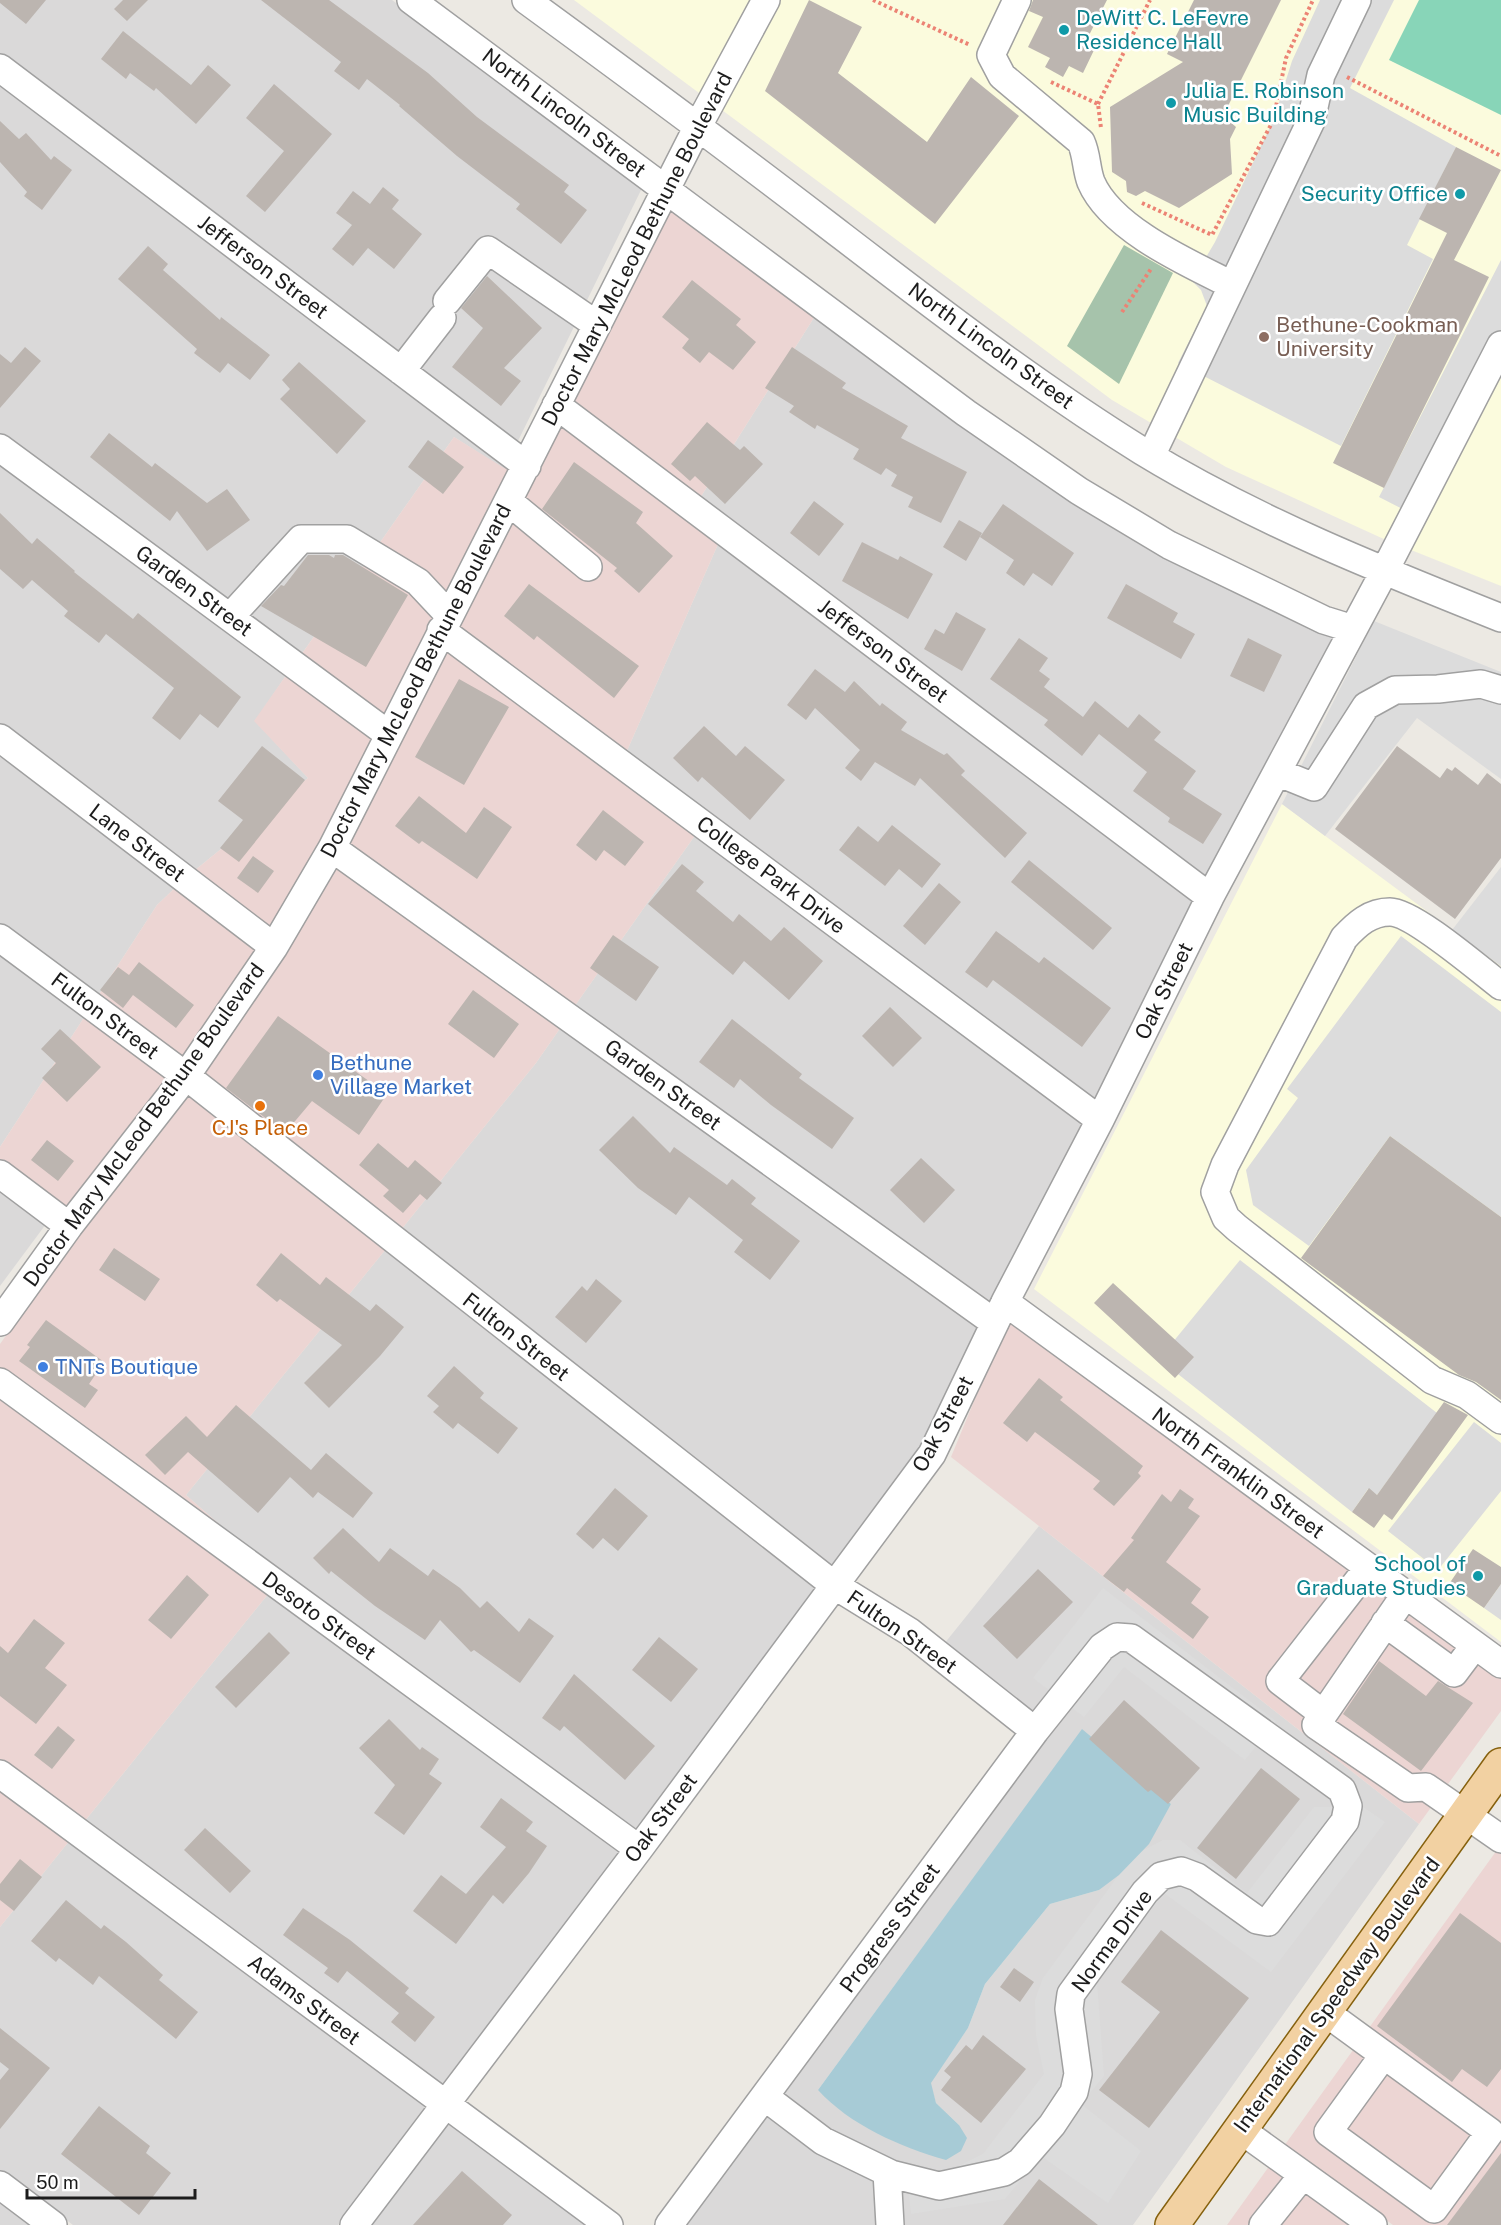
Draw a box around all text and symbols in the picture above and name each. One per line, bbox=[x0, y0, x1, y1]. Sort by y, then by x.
place label: DeWitt C. LeFevre Residence Hall bbox=[1076, 5, 1249, 54]
marker: DeWitt C. LeFevre Residence Hall bbox=[1057, 23, 1071, 37]
street label: North Lincoln Street bbox=[478, 43, 651, 182]
street label: Doctor Mary McLeod Bethune Boulevard bbox=[536, 68, 737, 430]
place label: Julia E. Robinson Music Building bbox=[1183, 78, 1344, 127]
marker: Julia E. Robinson Music Building bbox=[1164, 96, 1178, 110]
place label: Security Office bbox=[1301, 181, 1448, 206]
marker: Security Office bbox=[1453, 187, 1467, 201]
street label: Jefferson Street bbox=[193, 209, 333, 324]
street label: North Lincoln Street bbox=[904, 277, 1079, 414]
place label: Bethune-Cookman University bbox=[1276, 312, 1458, 361]
marker: Bethune-Cookman University bbox=[1257, 330, 1271, 344]
street label: Doctor Mary McLeod Bethune Boulevard bbox=[315, 500, 516, 862]
street label: Garden Street bbox=[131, 540, 257, 641]
street label: Jefferson Street bbox=[813, 593, 953, 708]
street label: Lane Street bbox=[84, 798, 190, 887]
street label: College Park Drive bbox=[692, 811, 851, 939]
street label: Oak Street bbox=[1129, 938, 1198, 1043]
street label: Doctor Mary McLeod Bethune Boulevard bbox=[18, 958, 269, 1291]
street label: Fulton Street bbox=[46, 967, 164, 1064]
street label: Garden Street bbox=[600, 1034, 726, 1135]
place label: Bethune Village Market bbox=[330, 1050, 472, 1099]
marker: Bethune Village Market bbox=[311, 1068, 325, 1082]
marker: CJ's Place bbox=[253, 1099, 267, 1113]
place label: CJ's Place bbox=[212, 1115, 308, 1140]
street label: Fulton Street bbox=[458, 1287, 575, 1386]
place label: TNTs Boutique bbox=[55, 1354, 198, 1379]
marker: TNTs Boutique bbox=[36, 1360, 50, 1374]
street label: Oak Street bbox=[907, 1372, 978, 1476]
street label: North Franklin Street bbox=[1147, 1402, 1329, 1543]
place label: School of Graduate Studies bbox=[1296, 1551, 1466, 1600]
street label: Desoto Street bbox=[258, 1566, 381, 1665]
marker: School of Graduate Studies bbox=[1471, 1569, 1485, 1583]
street label: Fulton Street bbox=[842, 1585, 962, 1679]
street label: Oak Street bbox=[619, 1768, 702, 1867]
street label: International Speedway Boulevard bbox=[1228, 1852, 1445, 2137]
street label: Progress Street bbox=[834, 1858, 945, 1997]
street label: Norma Drive bbox=[1066, 1884, 1157, 1997]
street label: Adams Street bbox=[243, 1949, 365, 2050]
scale bar bbox=[27, 2162, 195, 2200]
text: 50 m bbox=[36, 2172, 79, 2193]

